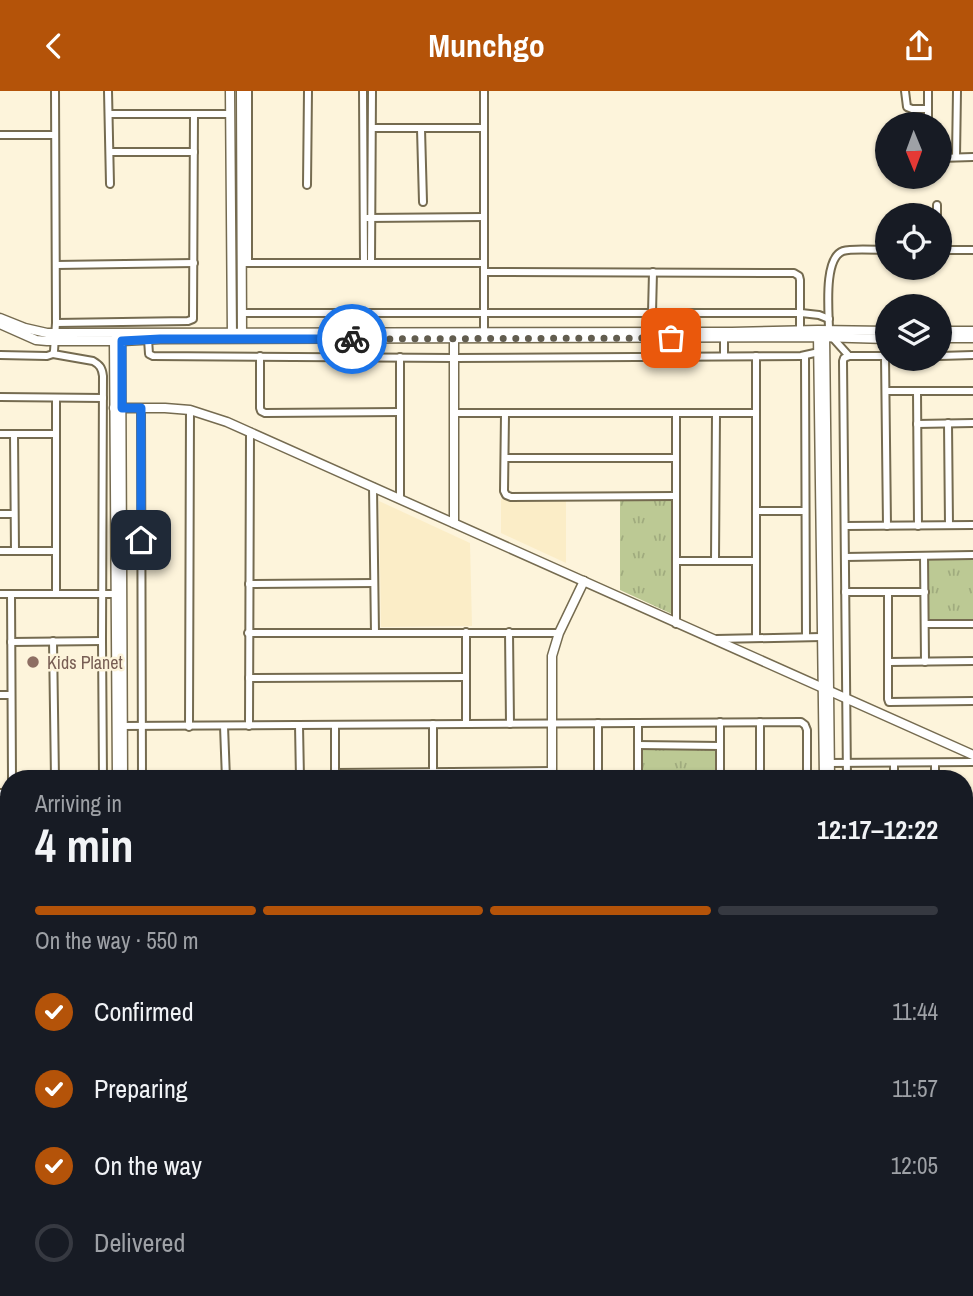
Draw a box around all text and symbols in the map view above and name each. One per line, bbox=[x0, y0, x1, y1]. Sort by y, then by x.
text: Munchgo bbox=[428, 24, 545, 67]
icon: back bbox=[35, 27, 73, 65]
icon: share bbox=[900, 27, 938, 65]
north arrow bbox=[875, 112, 952, 189]
map controls bbox=[875, 112, 952, 371]
button: locate bbox=[875, 203, 952, 280]
button: layers bbox=[875, 294, 952, 371]
courier bbox=[317, 304, 387, 374]
pin bbox=[641, 308, 701, 368]
icon: bag bbox=[652, 319, 690, 357]
icon: bike bbox=[333, 320, 371, 358]
pin bbox=[111, 510, 171, 570]
icon: home bbox=[122, 521, 160, 559]
place label: Kids Planet bbox=[47, 650, 123, 675]
marker: Kids Planet bbox=[25, 654, 41, 670]
text: Arriving in bbox=[35, 788, 122, 819]
text: 12:17–12:22 bbox=[817, 812, 938, 847]
text: 4 min bbox=[35, 814, 134, 876]
text: On the way · 550 m bbox=[35, 925, 199, 956]
icon: check bbox=[35, 993, 73, 1031]
text: Confirmed bbox=[94, 994, 194, 1029]
text: 11:44 bbox=[892, 996, 938, 1027]
icon: check bbox=[35, 1070, 73, 1108]
text: Preparing bbox=[94, 1071, 188, 1106]
text: 11:57 bbox=[892, 1073, 938, 1104]
icon: check bbox=[35, 1147, 73, 1185]
text: On the way bbox=[94, 1148, 202, 1183]
text: 12:05 bbox=[891, 1150, 938, 1181]
text: Delivered bbox=[94, 1225, 185, 1260]

